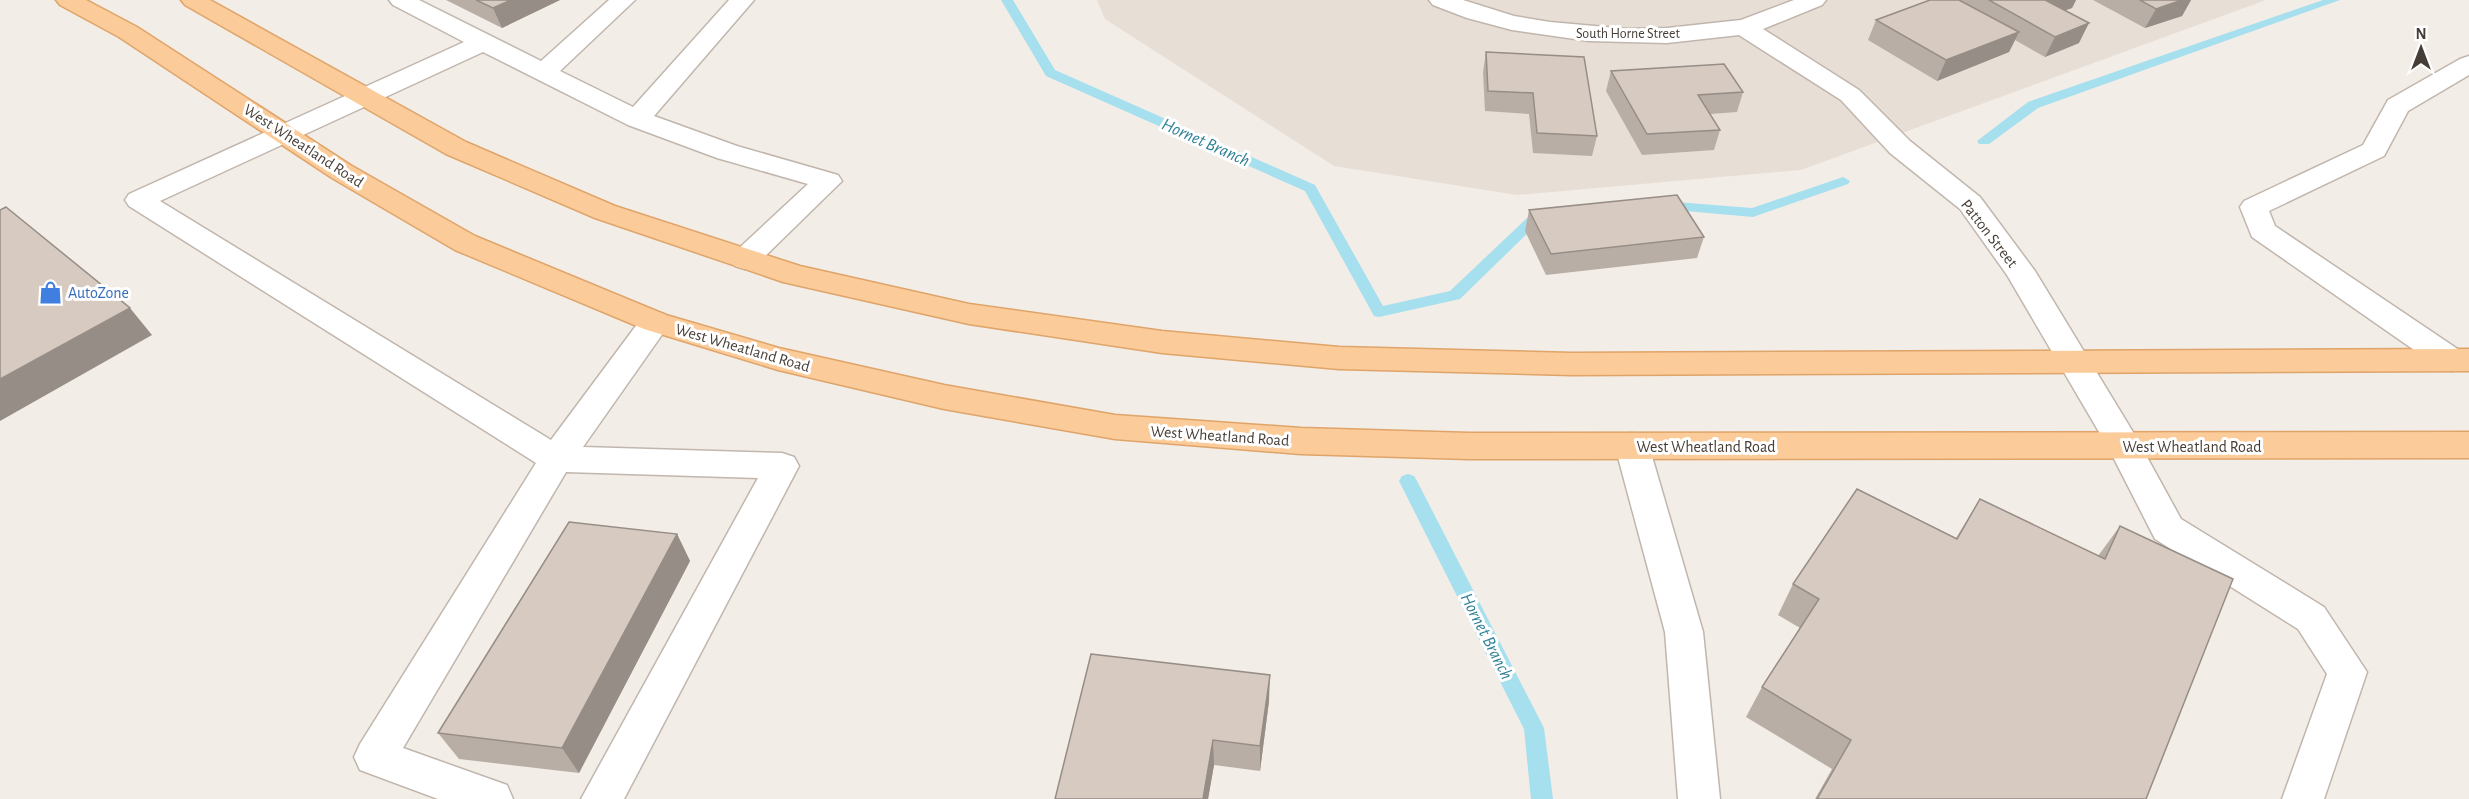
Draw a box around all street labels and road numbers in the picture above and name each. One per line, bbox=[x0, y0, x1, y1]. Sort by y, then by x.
street label: South Horne Street bbox=[1576, 27, 1680, 41]
street label: West Wheatland Road bbox=[241, 101, 366, 190]
street label: Patton Street bbox=[1958, 197, 2021, 271]
street label: West Wheatland Road bbox=[674, 321, 812, 375]
street label: West Wheatland Road bbox=[1150, 423, 1290, 449]
street label: West Wheatland Road bbox=[1636, 439, 1776, 455]
street label: West Wheatland Road bbox=[2122, 439, 2262, 455]

